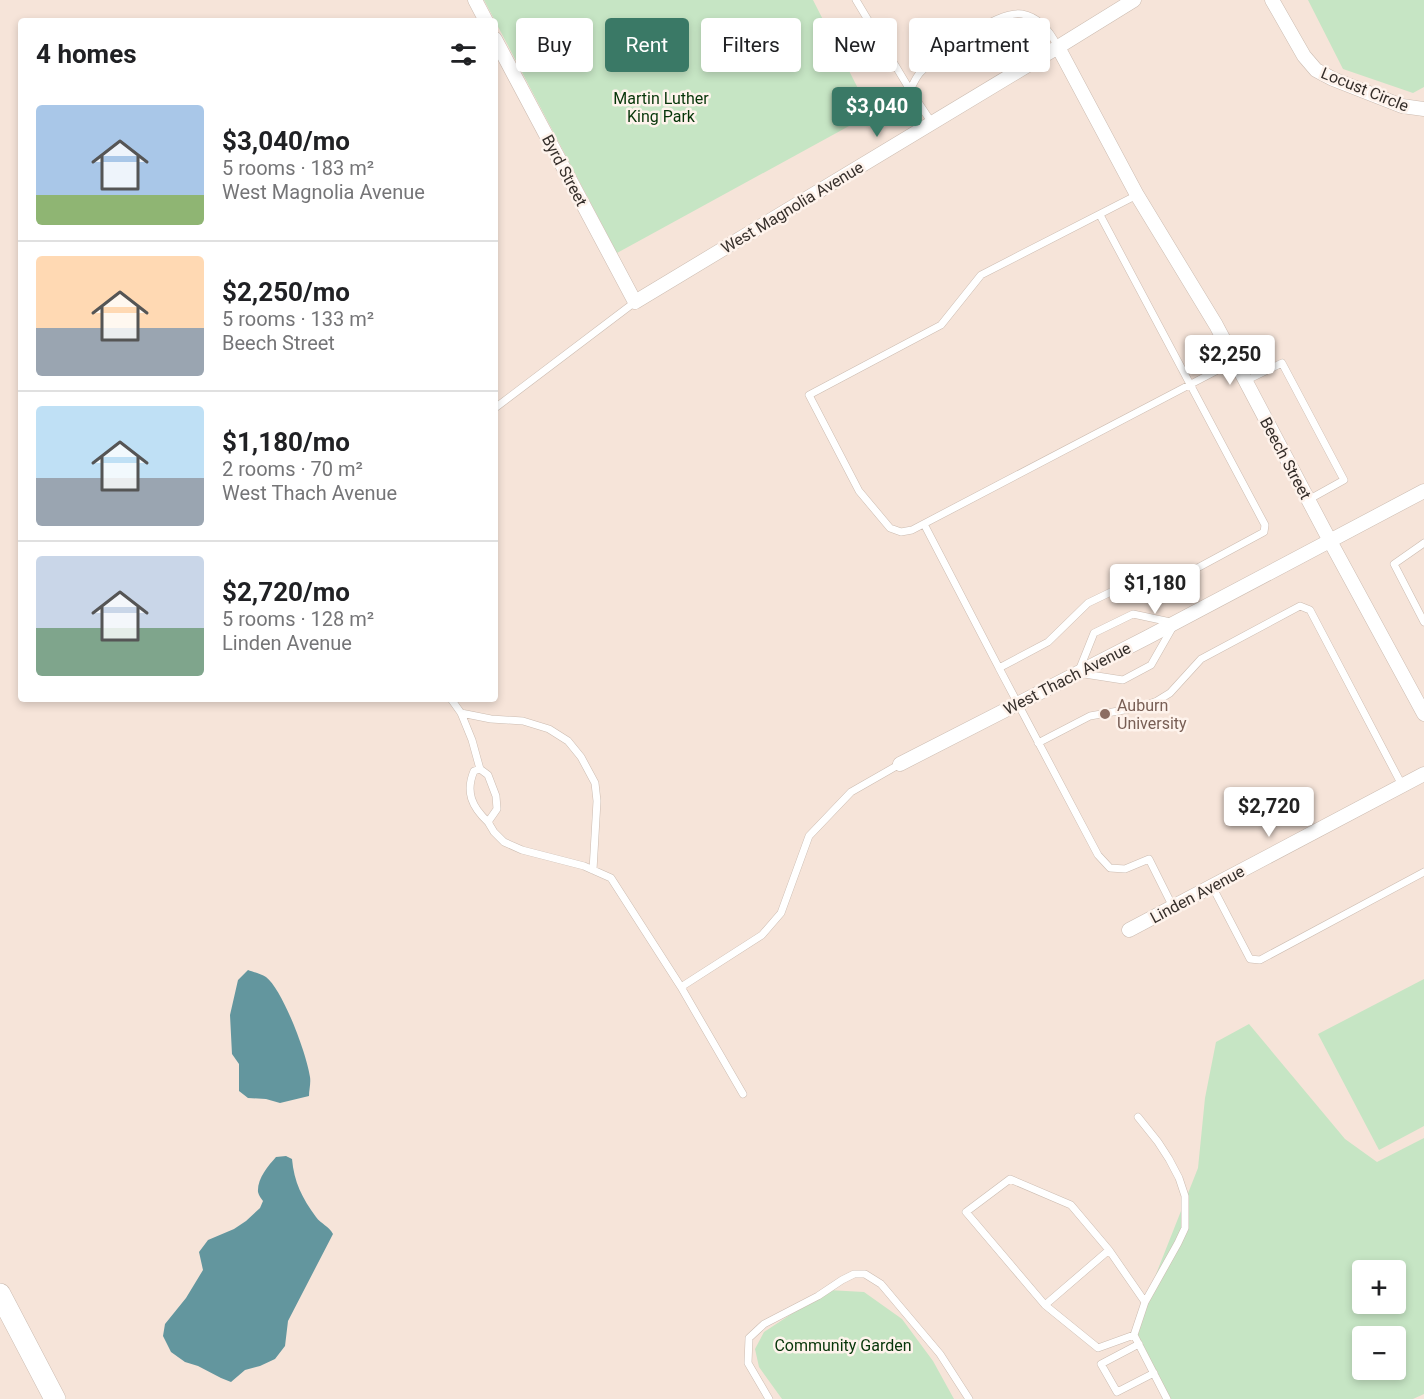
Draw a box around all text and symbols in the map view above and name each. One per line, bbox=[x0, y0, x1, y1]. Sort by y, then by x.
chip: Buy bbox=[516, 18, 593, 72]
chip: Rent bbox=[605, 18, 689, 72]
chip: Filters bbox=[701, 18, 801, 72]
chip: New bbox=[813, 18, 897, 72]
chip: Apartment bbox=[909, 18, 1050, 72]
icon: filters bbox=[447, 38, 480, 71]
text: 4 homes bbox=[36, 39, 137, 69]
street label: Locust Circle bbox=[1318, 63, 1411, 116]
pin: $3,040 bbox=[828, 87, 926, 138]
park label: Martin Luther King Park bbox=[613, 89, 709, 126]
text: $3,040 bbox=[846, 94, 908, 118]
text: $3,040/mo bbox=[222, 126, 350, 156]
icon: home bbox=[84, 129, 156, 201]
street label: Byrd Street bbox=[538, 131, 591, 209]
text: 5 rooms · 183 m² bbox=[222, 156, 374, 180]
street label: West Magnolia Avenue bbox=[718, 157, 867, 257]
text: West Magnolia Avenue bbox=[222, 180, 425, 204]
text: $2,250/mo bbox=[222, 277, 350, 307]
icon: home bbox=[84, 280, 156, 352]
text: 5 rooms · 133 m² bbox=[222, 307, 374, 331]
text: Beech Street bbox=[222, 331, 335, 355]
pin: $2,250 bbox=[1181, 335, 1279, 386]
text: $2,250 bbox=[1199, 342, 1261, 366]
street label: Beech Street bbox=[1256, 414, 1315, 503]
text: $1,180/mo bbox=[222, 427, 350, 457]
icon: home bbox=[84, 430, 156, 502]
text: 2 rooms · 70 m² bbox=[222, 457, 363, 481]
text: West Thach Avenue bbox=[222, 481, 397, 505]
pin: $1,180 bbox=[1106, 564, 1204, 615]
text: $1,180 bbox=[1124, 571, 1186, 595]
text: $2,720/mo bbox=[222, 577, 350, 607]
icon: home bbox=[84, 580, 156, 652]
text: 5 rooms · 128 m² bbox=[222, 607, 374, 631]
text: Linden Avenue bbox=[222, 631, 352, 655]
street label: West Thach Avenue bbox=[1000, 638, 1134, 719]
place label: Auburn University bbox=[1117, 696, 1187, 733]
marker: Auburn University bbox=[1098, 707, 1112, 721]
pin: $2,720 bbox=[1220, 787, 1318, 838]
text: $2,720 bbox=[1238, 794, 1300, 818]
street label: Linden Avenue bbox=[1147, 862, 1248, 927]
map controls bbox=[1352, 1260, 1406, 1380]
button: + bbox=[1352, 1260, 1406, 1314]
button: − bbox=[1352, 1326, 1406, 1380]
park label: Community Garden bbox=[774, 1336, 912, 1355]

